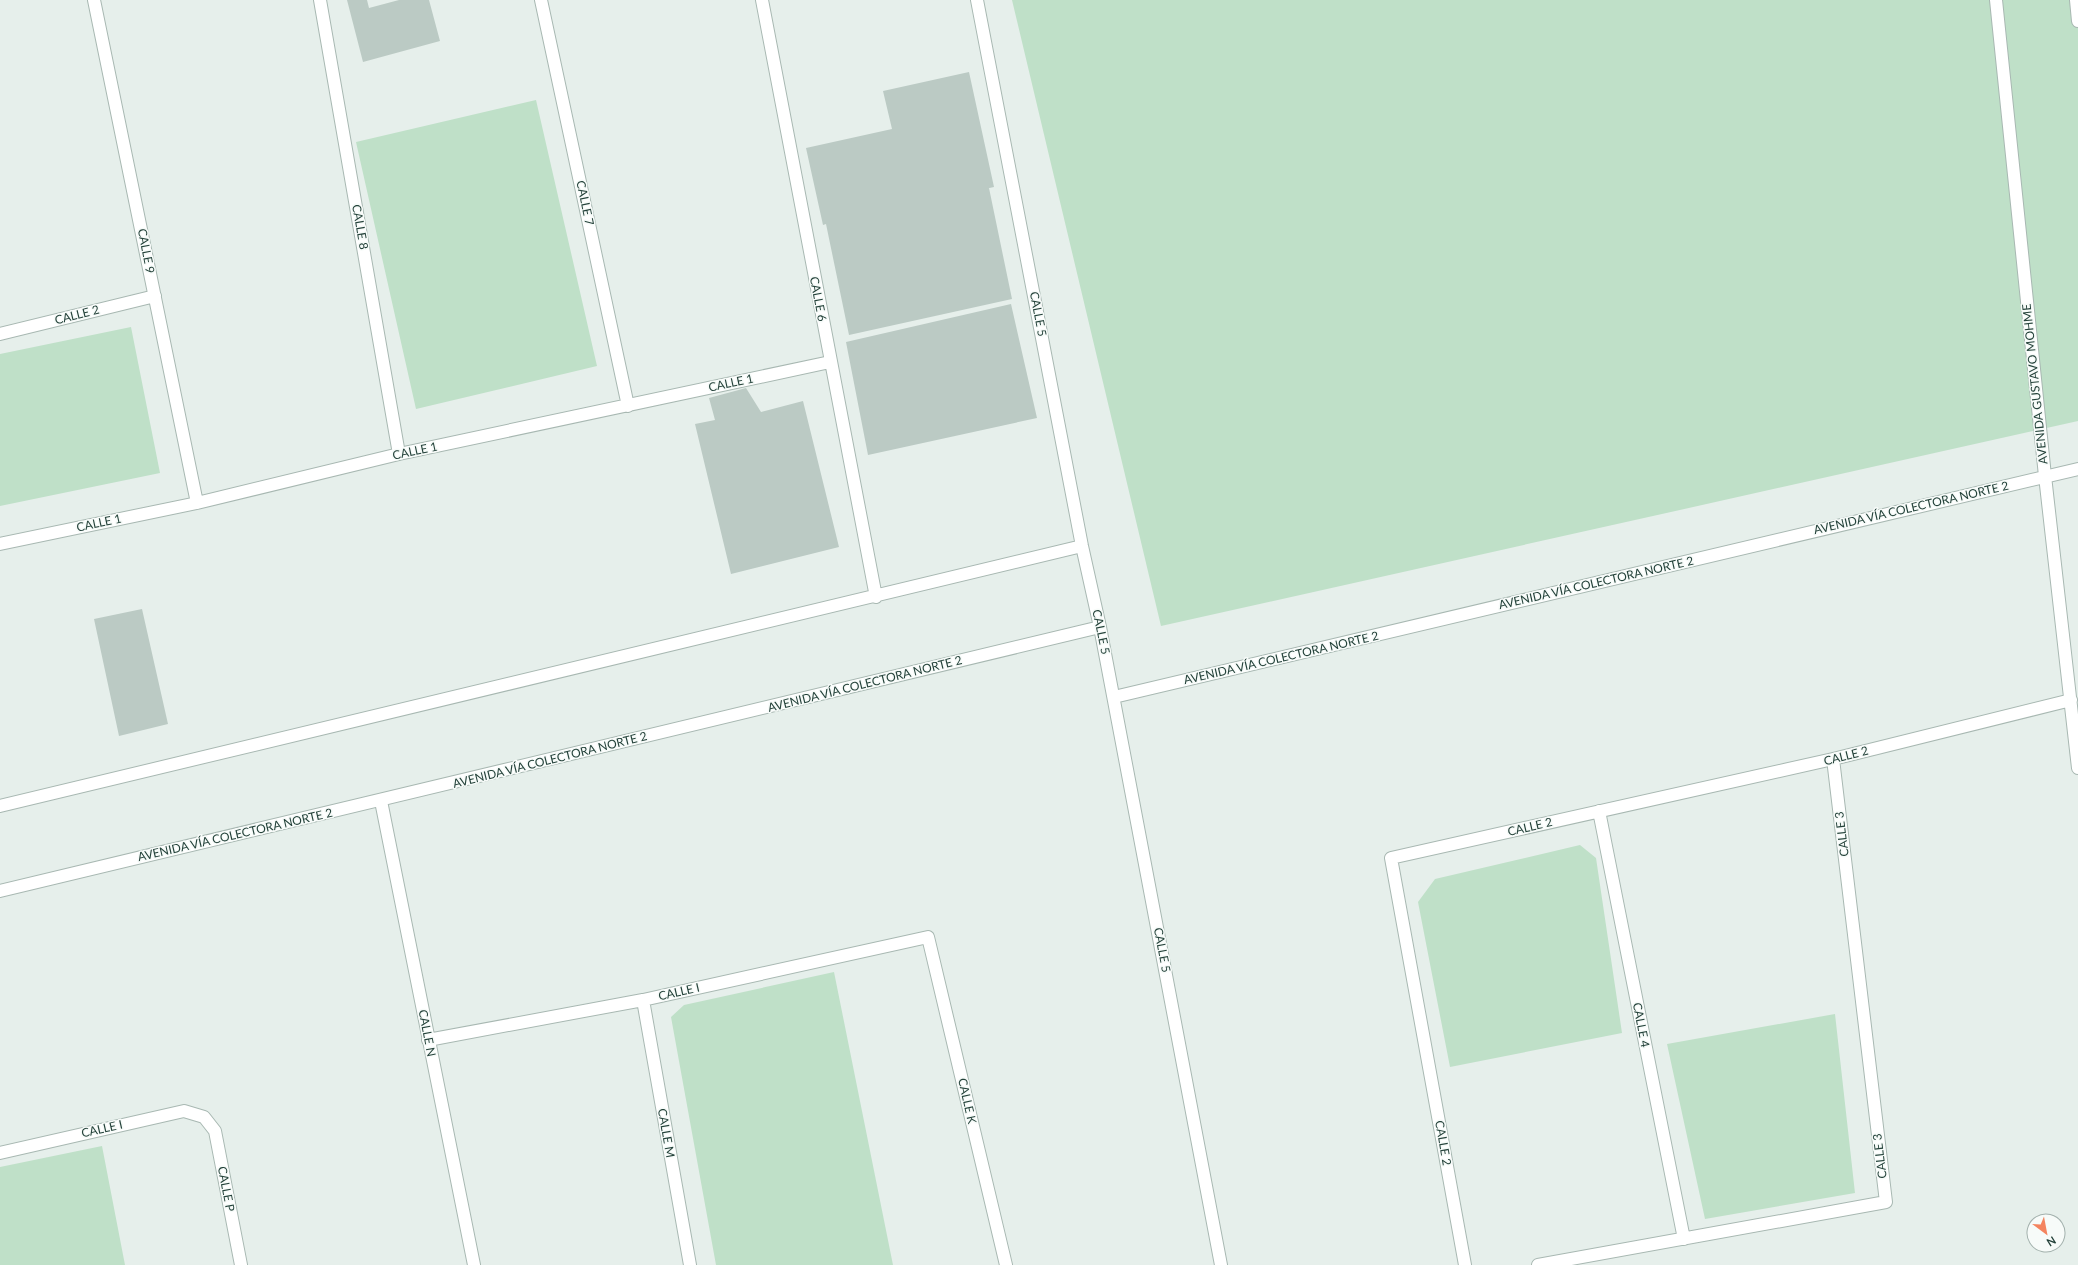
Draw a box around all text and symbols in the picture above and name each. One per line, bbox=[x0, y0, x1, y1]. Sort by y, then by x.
street label: CALLE 7 bbox=[573, 179, 598, 227]
street label: CALLE 8 bbox=[349, 203, 372, 251]
street label: CALLE 9 bbox=[135, 227, 158, 275]
street label: CALLE 6 bbox=[807, 275, 830, 323]
street label: CALLE 5 bbox=[1027, 290, 1050, 338]
street label: CALLE 2 bbox=[53, 302, 101, 327]
street label: AVENIDA GUSTAVO MOHME bbox=[2019, 303, 2050, 465]
street label: CALLE 1 bbox=[707, 370, 755, 395]
street label: CALLE 1 bbox=[391, 438, 439, 463]
street label: AVENIDA VÍA COLECTORA NORTE 2 bbox=[1812, 478, 2010, 537]
street label: CALLE 1 bbox=[75, 510, 123, 535]
street label: AVENIDA VÍA COLECTORA NORTE 2 bbox=[1497, 553, 1695, 612]
street label: CALLE 5 bbox=[1089, 608, 1114, 656]
street label: AVENIDA VÍA COLECTORA NORTE 2 bbox=[1182, 628, 1380, 687]
street label: AVENIDA VÍA COLECTORA NORTE 2 bbox=[766, 652, 964, 715]
street label: AVENIDA VÍA COLECTORA NORTE 2 bbox=[451, 728, 649, 791]
street label: CALLE 2 bbox=[1822, 743, 1870, 768]
street label: AVENIDA VÍA COLECTORA NORTE 2 bbox=[136, 805, 334, 864]
street label: CALLE 3 bbox=[1831, 811, 1852, 858]
street label: CALLE 2 bbox=[1506, 814, 1554, 839]
street label: CALLE 5 bbox=[1151, 926, 1174, 974]
street label: CALLE I bbox=[657, 980, 701, 1004]
street label: CALLE 4 bbox=[1630, 1001, 1653, 1049]
street label: CALLE N bbox=[416, 1008, 439, 1058]
street label: CALLE K bbox=[955, 1077, 980, 1125]
street label: CALLE M bbox=[655, 1107, 678, 1159]
street label: CALLE I bbox=[80, 1117, 124, 1141]
street label: CALLE 2 bbox=[1432, 1119, 1455, 1167]
street label: CALLE 3 bbox=[1869, 1133, 1890, 1180]
street label: CALLE P bbox=[215, 1165, 238, 1213]
north arrow bbox=[2026, 1213, 2066, 1253]
text: N bbox=[2045, 1234, 2059, 1250]

